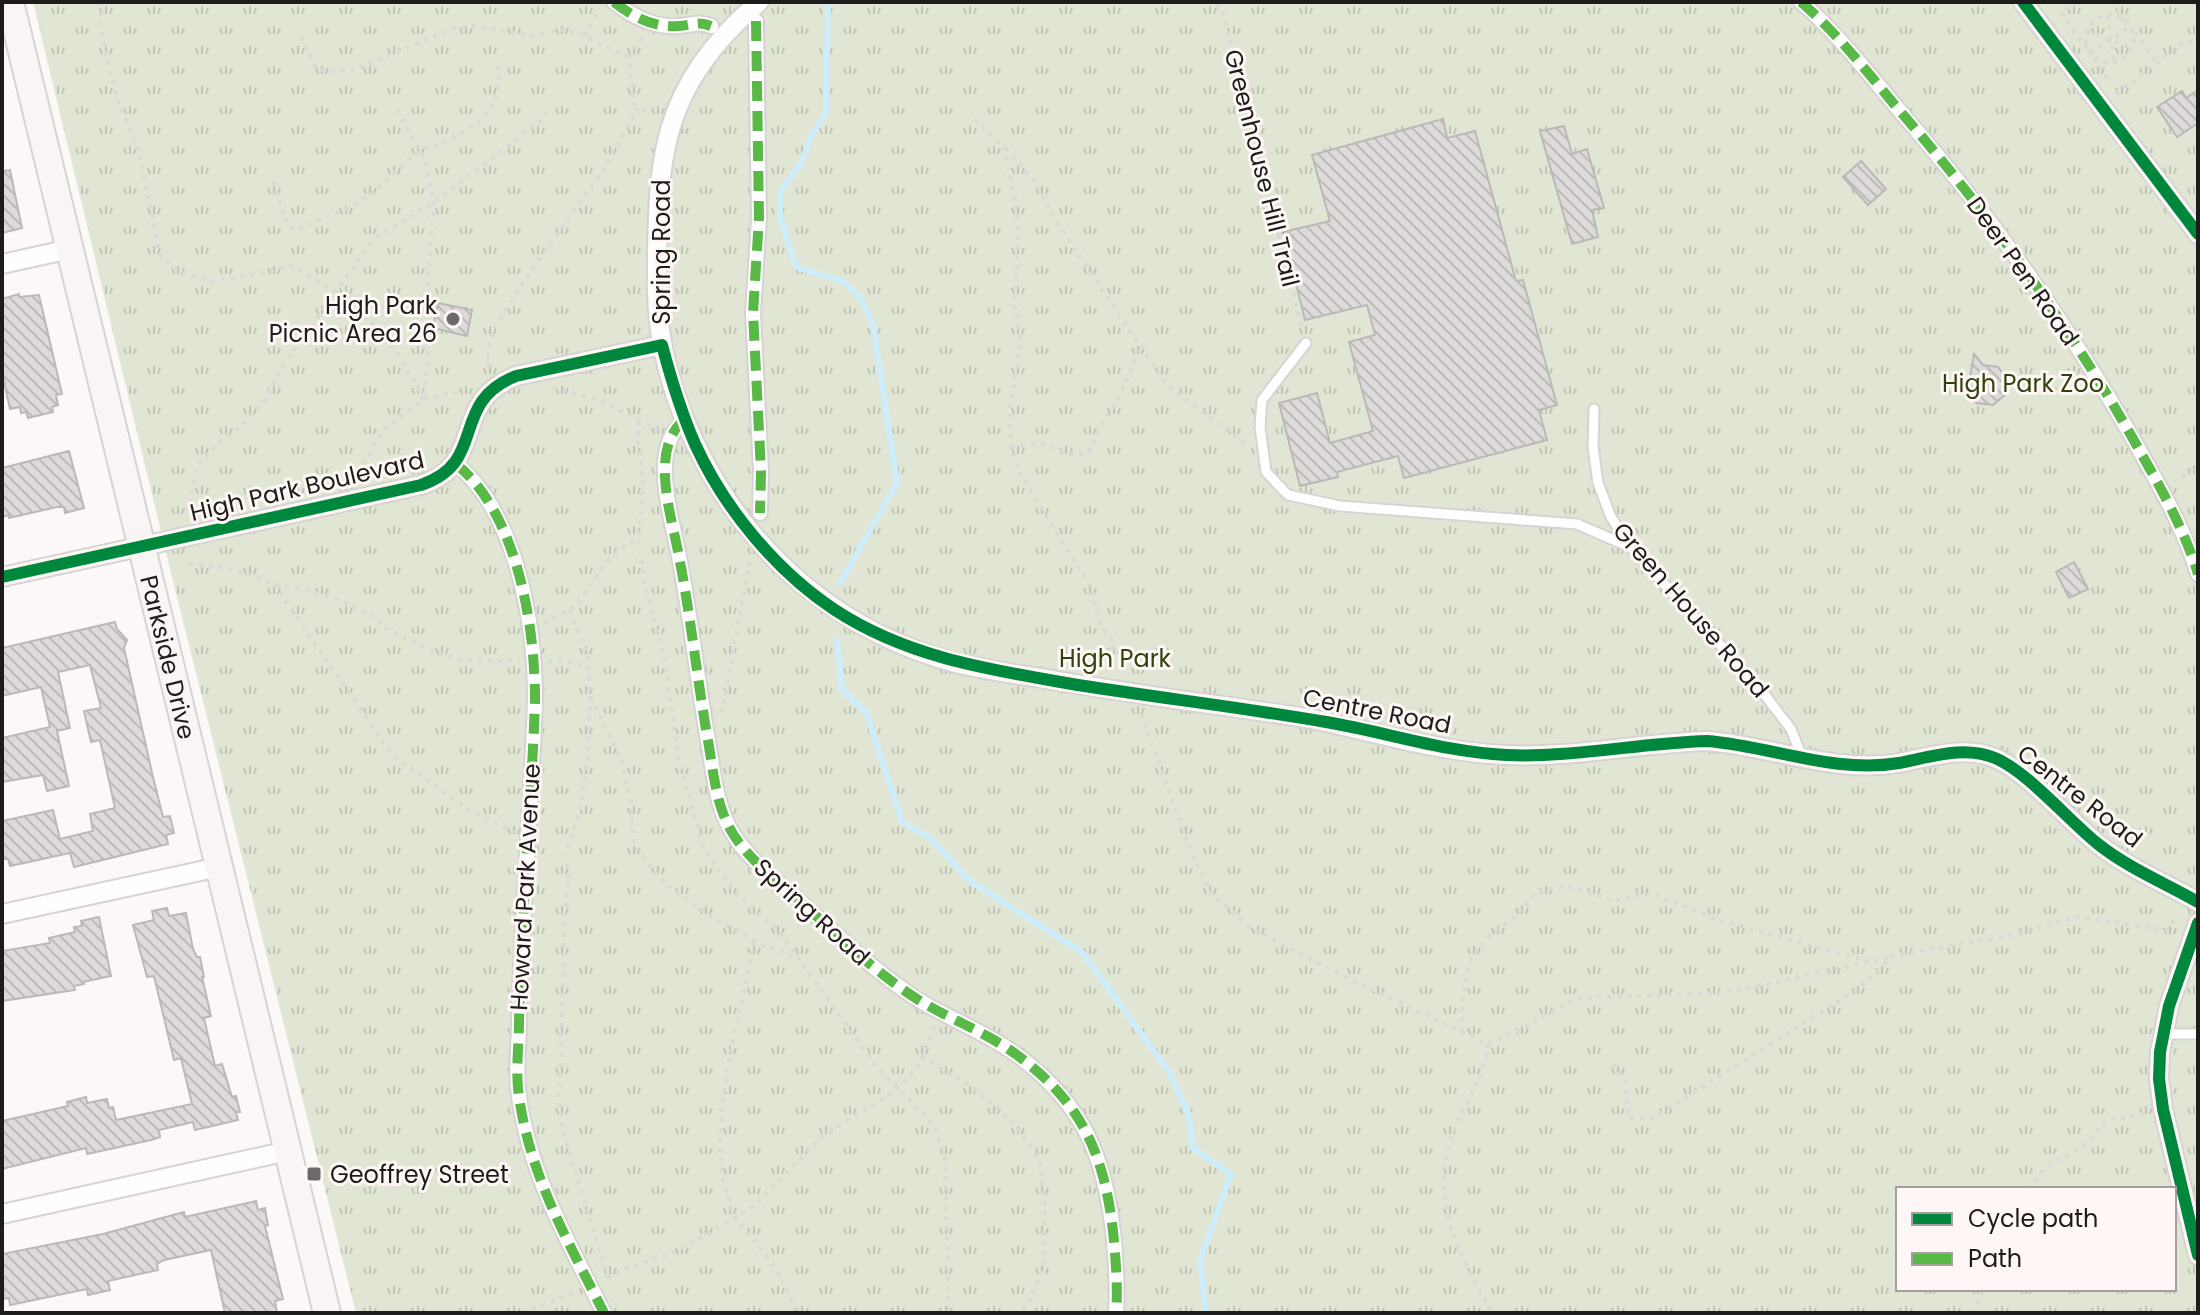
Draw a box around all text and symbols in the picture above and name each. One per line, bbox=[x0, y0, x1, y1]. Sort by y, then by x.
street label: Greenhouse Hill Trail bbox=[1217, 46, 1307, 290]
street label: Spring Road bbox=[645, 179, 678, 325]
street label: Deer Pen Road bbox=[1959, 190, 2087, 352]
place label: High Park Picnic Area 26 bbox=[269, 289, 438, 350]
marker: High Park Picnic Area 26 bbox=[444, 310, 462, 328]
park label: High Park Zoo bbox=[1942, 367, 2104, 400]
street label: High Park Boulevard bbox=[187, 443, 427, 529]
street label: Green House Road bbox=[1605, 515, 1777, 705]
street label: Parkside Drive bbox=[133, 572, 204, 742]
park label: High Park bbox=[1059, 642, 1172, 675]
street label: Centre Road bbox=[1300, 680, 1454, 742]
street label: Centre Road bbox=[2011, 737, 2149, 855]
street label: Howard Park Avenue bbox=[502, 763, 548, 1011]
street label: Spring Road bbox=[747, 851, 877, 973]
place label: Geoffrey Street bbox=[330, 1158, 509, 1191]
marker: Geoffrey Street bbox=[305, 1165, 323, 1183]
legend bbox=[1896, 1187, 2176, 1291]
text: Cycle path bbox=[1968, 1202, 2098, 1235]
text: Path bbox=[1968, 1242, 2022, 1275]

